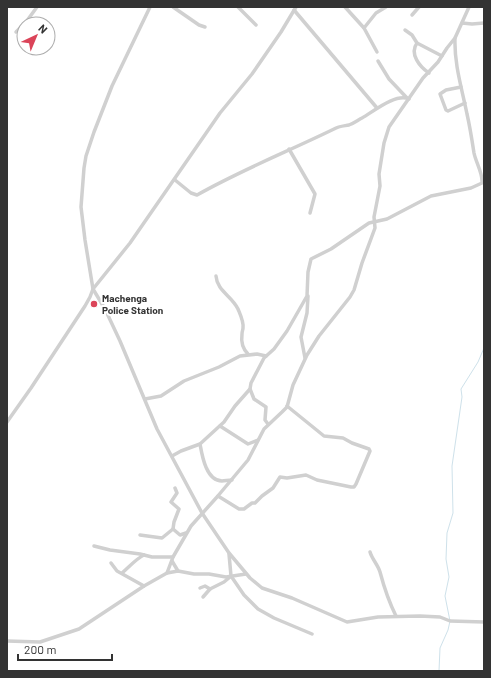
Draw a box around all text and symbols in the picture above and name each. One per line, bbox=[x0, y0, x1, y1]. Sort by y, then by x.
north arrow bbox=[16, 16, 56, 56]
text: N bbox=[36, 21, 50, 36]
place label: Machenga Police Station bbox=[102, 292, 163, 316]
marker: Machenga Police Station bbox=[89, 299, 99, 309]
scale bar bbox=[18, 636, 112, 662]
text: 200 m bbox=[24, 642, 56, 656]

